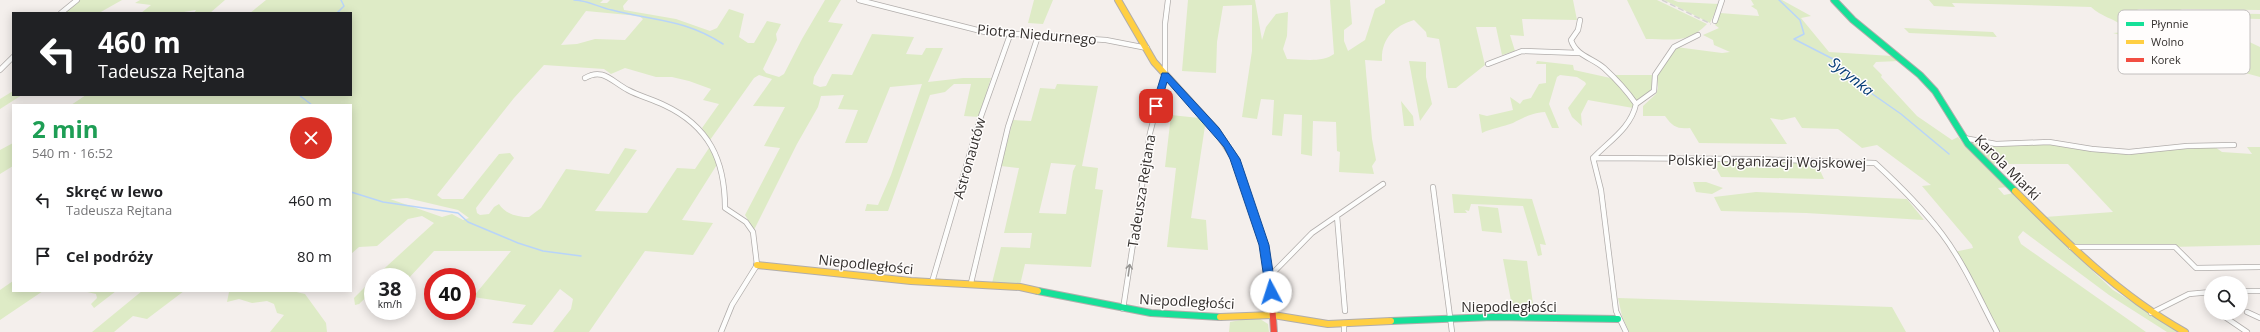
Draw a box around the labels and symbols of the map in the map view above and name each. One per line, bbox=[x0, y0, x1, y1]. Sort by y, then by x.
legend bbox=[2118, 10, 2250, 74]
text: Płynnie bbox=[2151, 16, 2188, 31]
street label: Piotra Niedurnego bbox=[977, 19, 1097, 49]
text: Wolno bbox=[2151, 34, 2184, 49]
water label: Syrynka bbox=[1826, 52, 1879, 100]
text: Korek bbox=[2151, 52, 2181, 67]
pin bbox=[1139, 89, 1173, 123]
street label: Astronautów bbox=[948, 115, 990, 201]
street label: Karola Miarki bbox=[1971, 130, 2045, 204]
street label: Tadeusza Rejtana bbox=[1123, 133, 1159, 249]
street label: Polskiej Organizacji Wojskowej bbox=[1668, 150, 1866, 172]
street label: Niepodległości bbox=[818, 250, 914, 278]
one-way arrow bbox=[1125, 264, 1133, 277]
speed limit sign: 40 bbox=[424, 268, 476, 320]
position arrow bbox=[1250, 271, 1292, 313]
street label: Niepodległości bbox=[1139, 289, 1235, 313]
street label: Niepodległości bbox=[1461, 297, 1557, 316]

